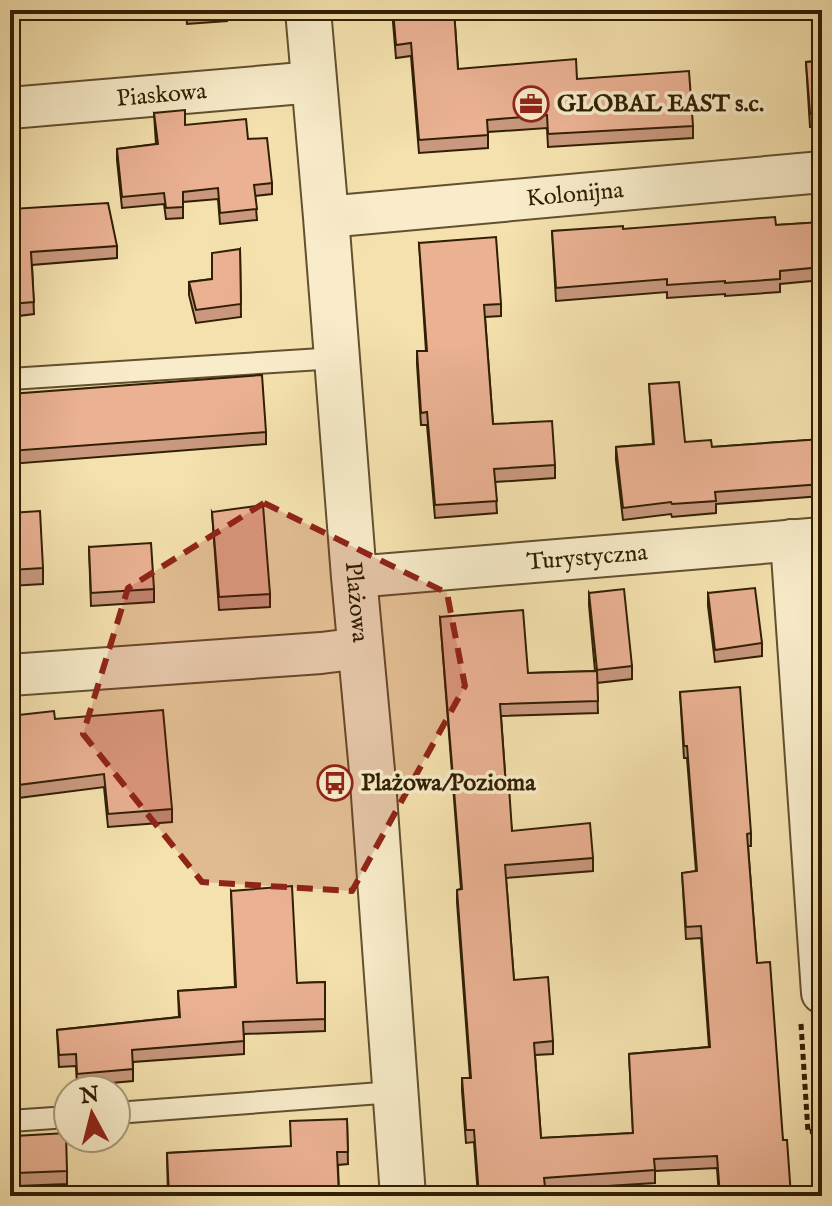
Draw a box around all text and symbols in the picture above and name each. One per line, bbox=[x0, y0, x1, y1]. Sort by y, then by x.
street label: Piaskowa bbox=[115, 76, 209, 114]
office icon: GLOBAL EAST s.c. bbox=[512, 85, 550, 123]
place label: GLOBAL EAST s.c. bbox=[557, 89, 764, 120]
street label: Kolonijna bbox=[525, 175, 626, 214]
street label: Turystyczna bbox=[525, 537, 650, 578]
street label: Plażowa bbox=[337, 561, 376, 644]
bus stop icon: Plażowa/Pozioma bbox=[316, 764, 354, 802]
place label: Plażowa/Pozioma bbox=[361, 768, 536, 799]
north arrow bbox=[52, 1074, 132, 1154]
text: N bbox=[78, 1081, 101, 1111]

